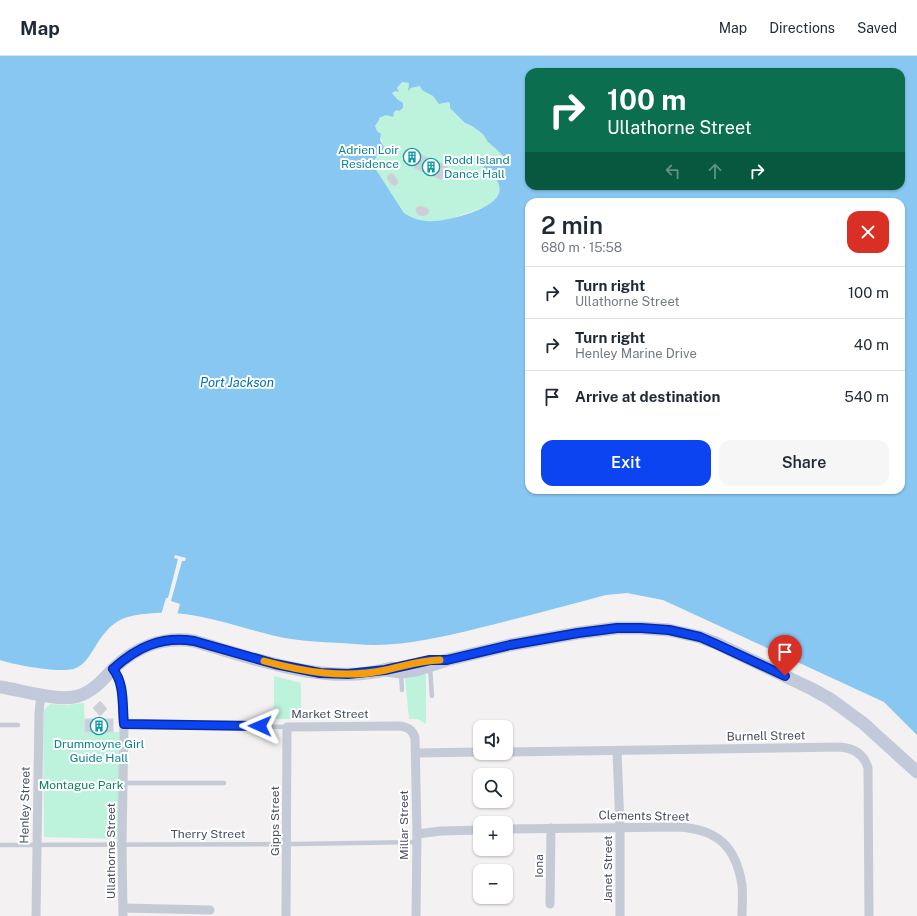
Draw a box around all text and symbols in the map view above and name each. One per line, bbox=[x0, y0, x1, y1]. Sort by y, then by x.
text: Map bbox=[20, 17, 60, 39]
text: Map bbox=[719, 20, 747, 36]
text: Directions bbox=[769, 20, 835, 36]
text: Saved bbox=[857, 20, 897, 36]
text: 100 m bbox=[607, 83, 686, 116]
icon: right bbox=[541, 84, 593, 136]
text: Ullathorne Street bbox=[607, 117, 752, 138]
place label: Adrien Loir Residence bbox=[338, 143, 399, 171]
building icon: Adrien Loir Residence bbox=[402, 147, 422, 167]
place label: Rodd Island Dance Hall bbox=[444, 153, 510, 181]
building icon: Rodd Island Dance Hall bbox=[421, 157, 441, 177]
icon: left bbox=[662, 160, 684, 182]
icon: ahead bbox=[704, 160, 726, 182]
icon: right bbox=[746, 160, 768, 182]
text: 2 min bbox=[541, 211, 603, 239]
button: close bbox=[847, 211, 889, 253]
text: 680 m · 15:58 bbox=[541, 240, 622, 255]
text: Turn right bbox=[575, 277, 645, 294]
icon: right bbox=[541, 282, 563, 304]
text: 100 m bbox=[848, 284, 889, 301]
text: Ullathorne Street bbox=[575, 294, 680, 309]
text: Turn right bbox=[575, 329, 645, 346]
icon: right bbox=[541, 334, 563, 356]
text: 40 m bbox=[854, 336, 889, 353]
text: Henley Marine Drive bbox=[575, 346, 697, 361]
water label: Port Jackson bbox=[200, 375, 274, 390]
icon: arrive bbox=[541, 386, 563, 408]
text: Arrive at destination bbox=[575, 388, 720, 405]
text: 540 m bbox=[844, 388, 889, 405]
button: Exit bbox=[541, 440, 711, 486]
button: Share bbox=[719, 440, 889, 486]
pin bbox=[768, 635, 802, 676]
icon: arrive bbox=[774, 641, 796, 663]
position arrow bbox=[239, 705, 281, 747]
street label: Market Street bbox=[291, 707, 369, 721]
building icon: Drummoyne Girl Guide Hall bbox=[89, 716, 109, 736]
map controls bbox=[473, 720, 513, 904]
button: sound bbox=[473, 720, 513, 760]
street label: Burnell Street bbox=[727, 728, 806, 744]
place label: Drummoyne Girl Guide Hall bbox=[54, 737, 145, 765]
street label: Henley Street bbox=[17, 766, 33, 844]
button: search bbox=[473, 768, 513, 808]
park label: Montague Park bbox=[39, 778, 124, 792]
street label: Gipps Street bbox=[268, 786, 282, 856]
street label: Millar Street bbox=[397, 790, 411, 860]
street label: Ullathorne Street bbox=[104, 802, 118, 899]
street label: Clements Street bbox=[598, 808, 690, 824]
button: + bbox=[473, 816, 513, 856]
street label: Therry Street bbox=[171, 827, 246, 841]
street label: Janet Street bbox=[601, 835, 615, 903]
street label: Iona bbox=[532, 854, 546, 878]
button: − bbox=[473, 864, 513, 904]

